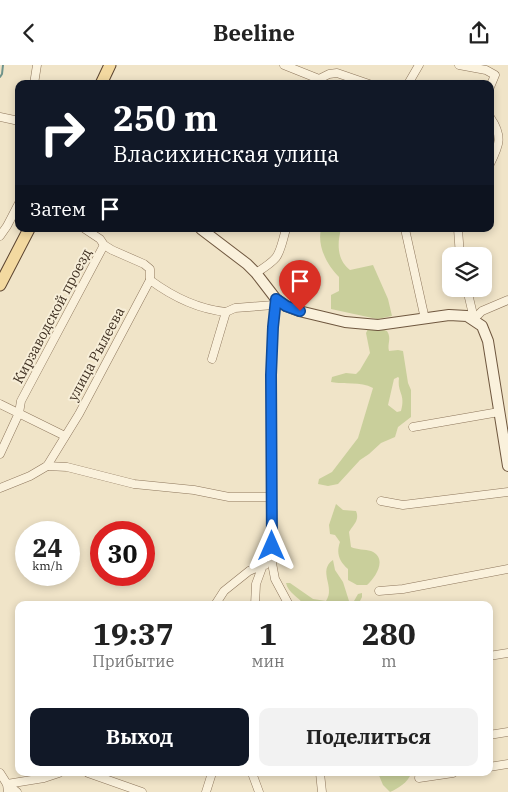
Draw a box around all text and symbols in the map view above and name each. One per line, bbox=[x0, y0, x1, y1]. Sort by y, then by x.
text: Beeline bbox=[213, 18, 295, 47]
icon: back bbox=[15, 19, 43, 47]
icon: share bbox=[465, 19, 493, 47]
text: 250 m bbox=[113, 95, 218, 141]
icon: right bbox=[30, 100, 95, 165]
text: Власихинская улица bbox=[113, 139, 339, 168]
icon: arrive bbox=[96, 195, 124, 223]
text: Затем bbox=[30, 197, 86, 221]
street label: Кирзаводской проезд bbox=[9, 245, 95, 387]
map controls bbox=[442, 247, 492, 297]
button: layers bbox=[442, 247, 492, 297]
pin bbox=[279, 260, 321, 311]
icon: arrive bbox=[286, 267, 314, 295]
street label: улица Рылеева bbox=[64, 304, 128, 404]
position arrow bbox=[245, 519, 297, 571]
speed limit sign: 30 bbox=[90, 521, 155, 586]
text: 24 bbox=[32, 531, 63, 564]
text: km/h bbox=[32, 558, 63, 573]
text: 19:37 bbox=[93, 614, 174, 653]
text: 1 bbox=[259, 614, 277, 653]
text: 280 bbox=[362, 614, 416, 653]
text: Прибытие bbox=[92, 651, 174, 671]
text: мин bbox=[251, 651, 285, 671]
text: m bbox=[381, 651, 396, 671]
button: Выход bbox=[30, 708, 249, 766]
button: Поделиться bbox=[259, 708, 478, 766]

